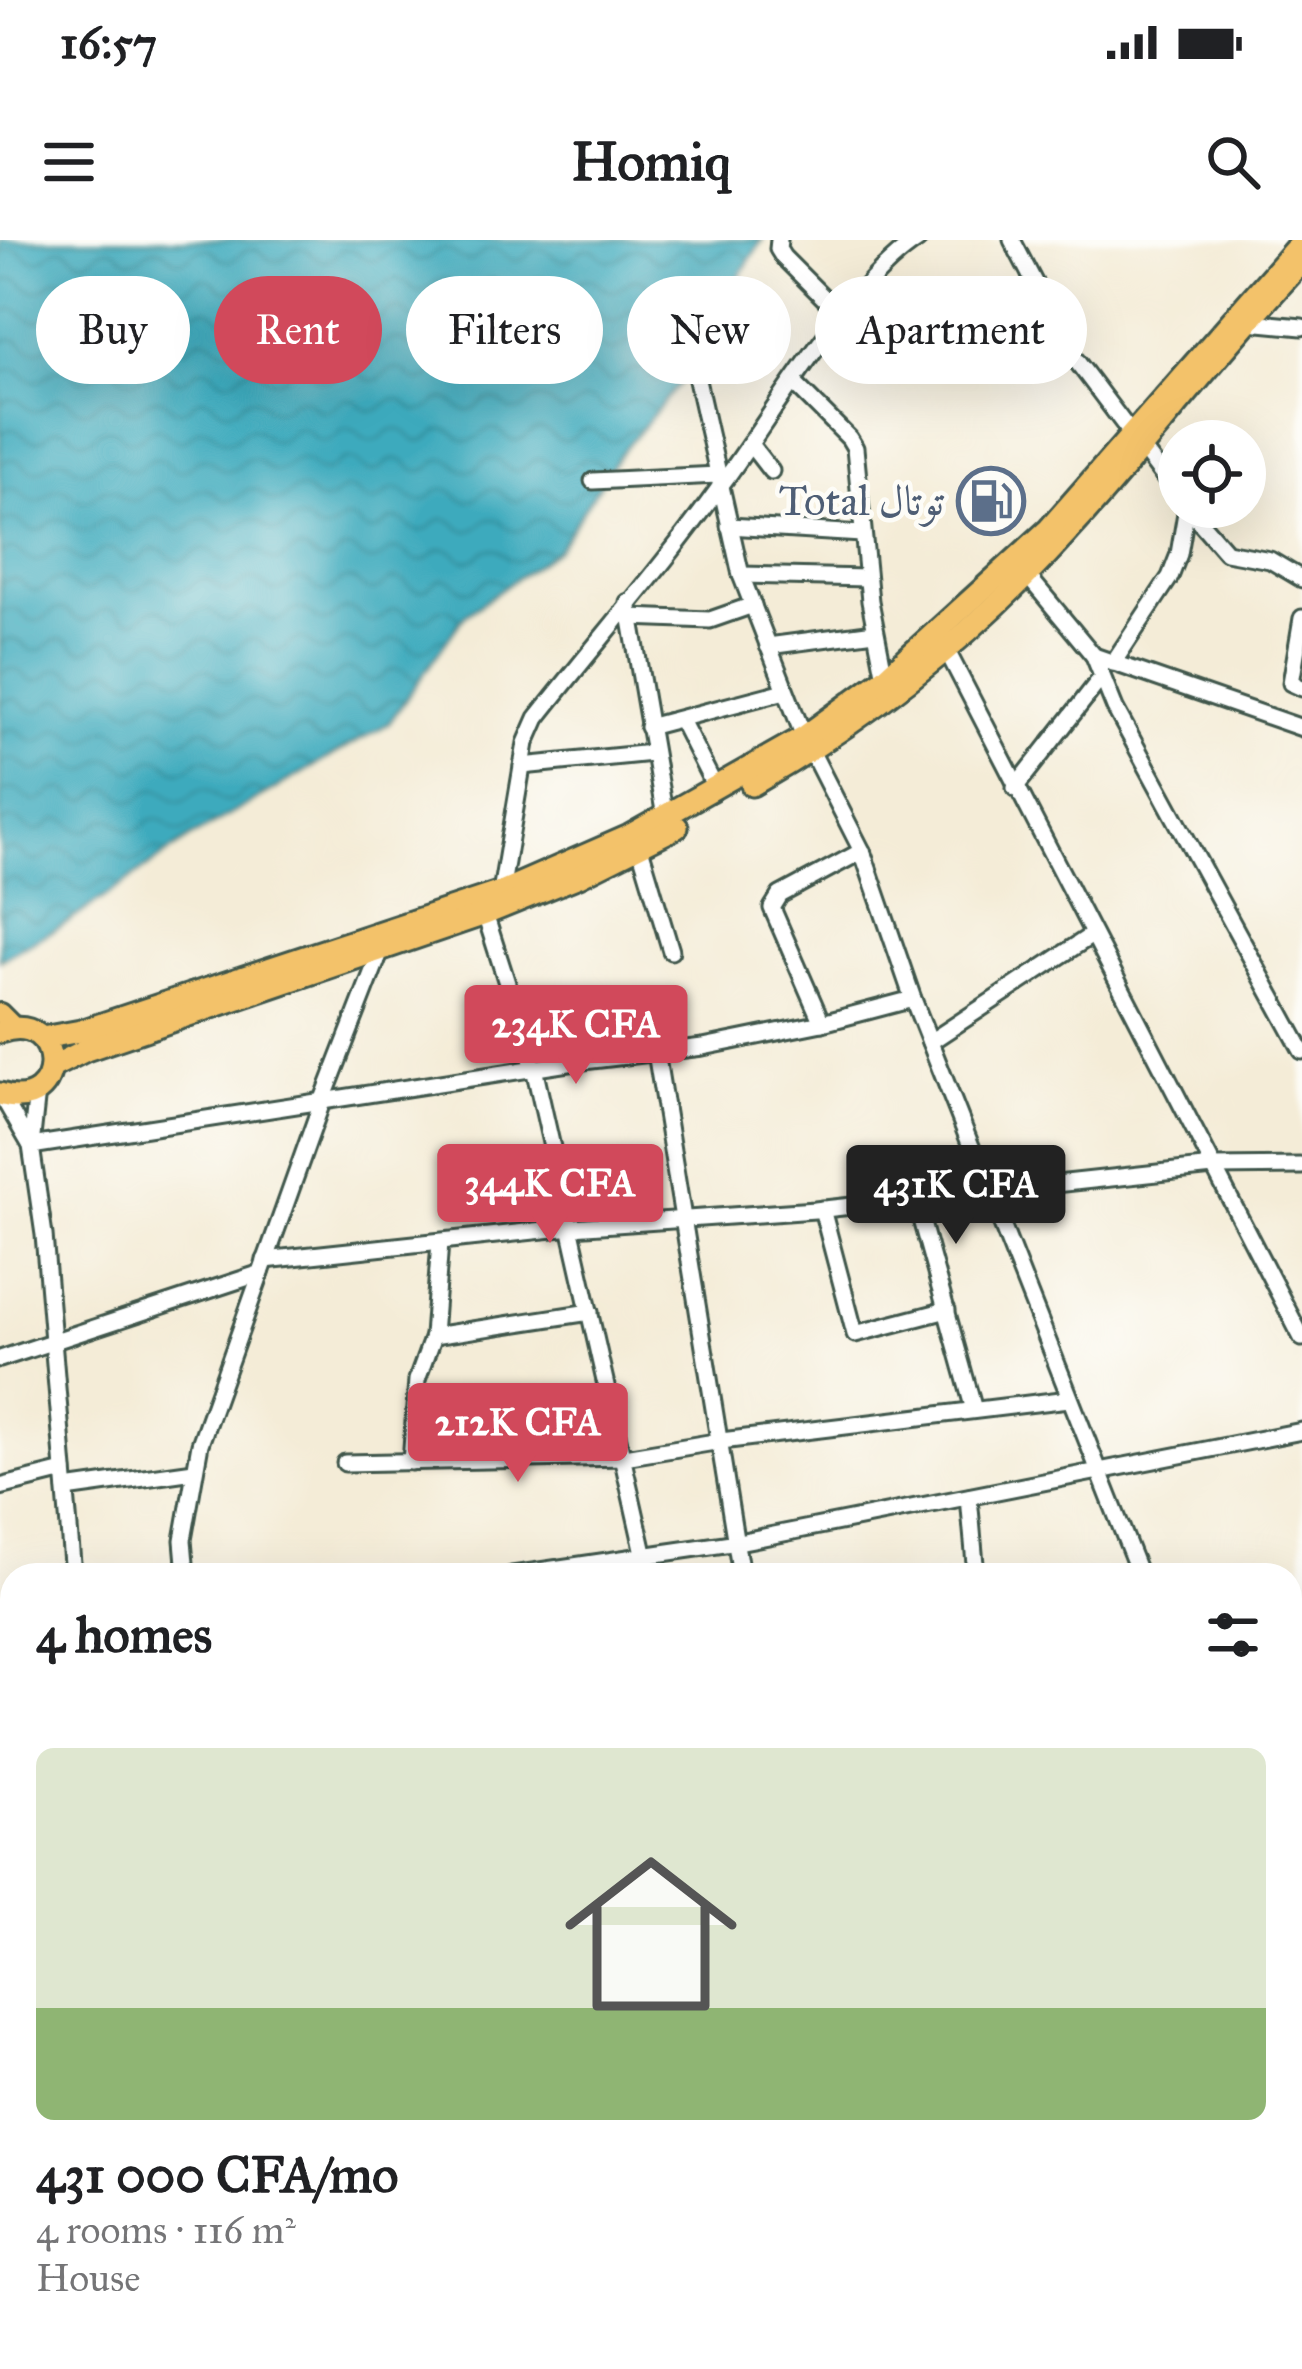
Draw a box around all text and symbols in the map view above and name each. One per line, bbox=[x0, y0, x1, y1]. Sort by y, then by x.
text: 16:57 bbox=[60, 15, 157, 70]
icon: menu bbox=[36, 129, 102, 195]
text: Homiq bbox=[571, 129, 731, 195]
icon: search bbox=[1200, 129, 1266, 195]
chip: Buy bbox=[36, 276, 190, 384]
chip: Rent bbox=[214, 276, 382, 384]
chip: Filters bbox=[406, 276, 603, 384]
chip: New bbox=[627, 276, 791, 384]
chip: Apartment bbox=[815, 276, 1087, 384]
map controls bbox=[1158, 420, 1266, 528]
button: locate bbox=[1158, 420, 1266, 528]
fuel station icon: Total توتال bbox=[956, 466, 1026, 536]
place label: Total توتال bbox=[779, 475, 945, 527]
pin: 234K CFA bbox=[452, 985, 700, 1087]
text: 234K CFA bbox=[491, 1000, 661, 1048]
pin: 344K CFA bbox=[426, 1144, 674, 1246]
pin: 431K CFA bbox=[832, 1145, 1080, 1247]
text: 344K CFA bbox=[464, 1159, 636, 1207]
text: 431K CFA bbox=[873, 1160, 1039, 1208]
pin: 212K CFA bbox=[394, 1383, 642, 1485]
text: 212K CFA bbox=[435, 1398, 601, 1446]
icon: filters bbox=[1200, 1602, 1266, 1668]
text: 4 homes bbox=[36, 1604, 212, 1666]
icon: home bbox=[543, 1826, 759, 2042]
text: 431 000 CFA/mo bbox=[36, 2144, 398, 2206]
text: 4 rooms · 116 m² bbox=[36, 2206, 296, 2254]
text: House bbox=[36, 2254, 140, 2302]

